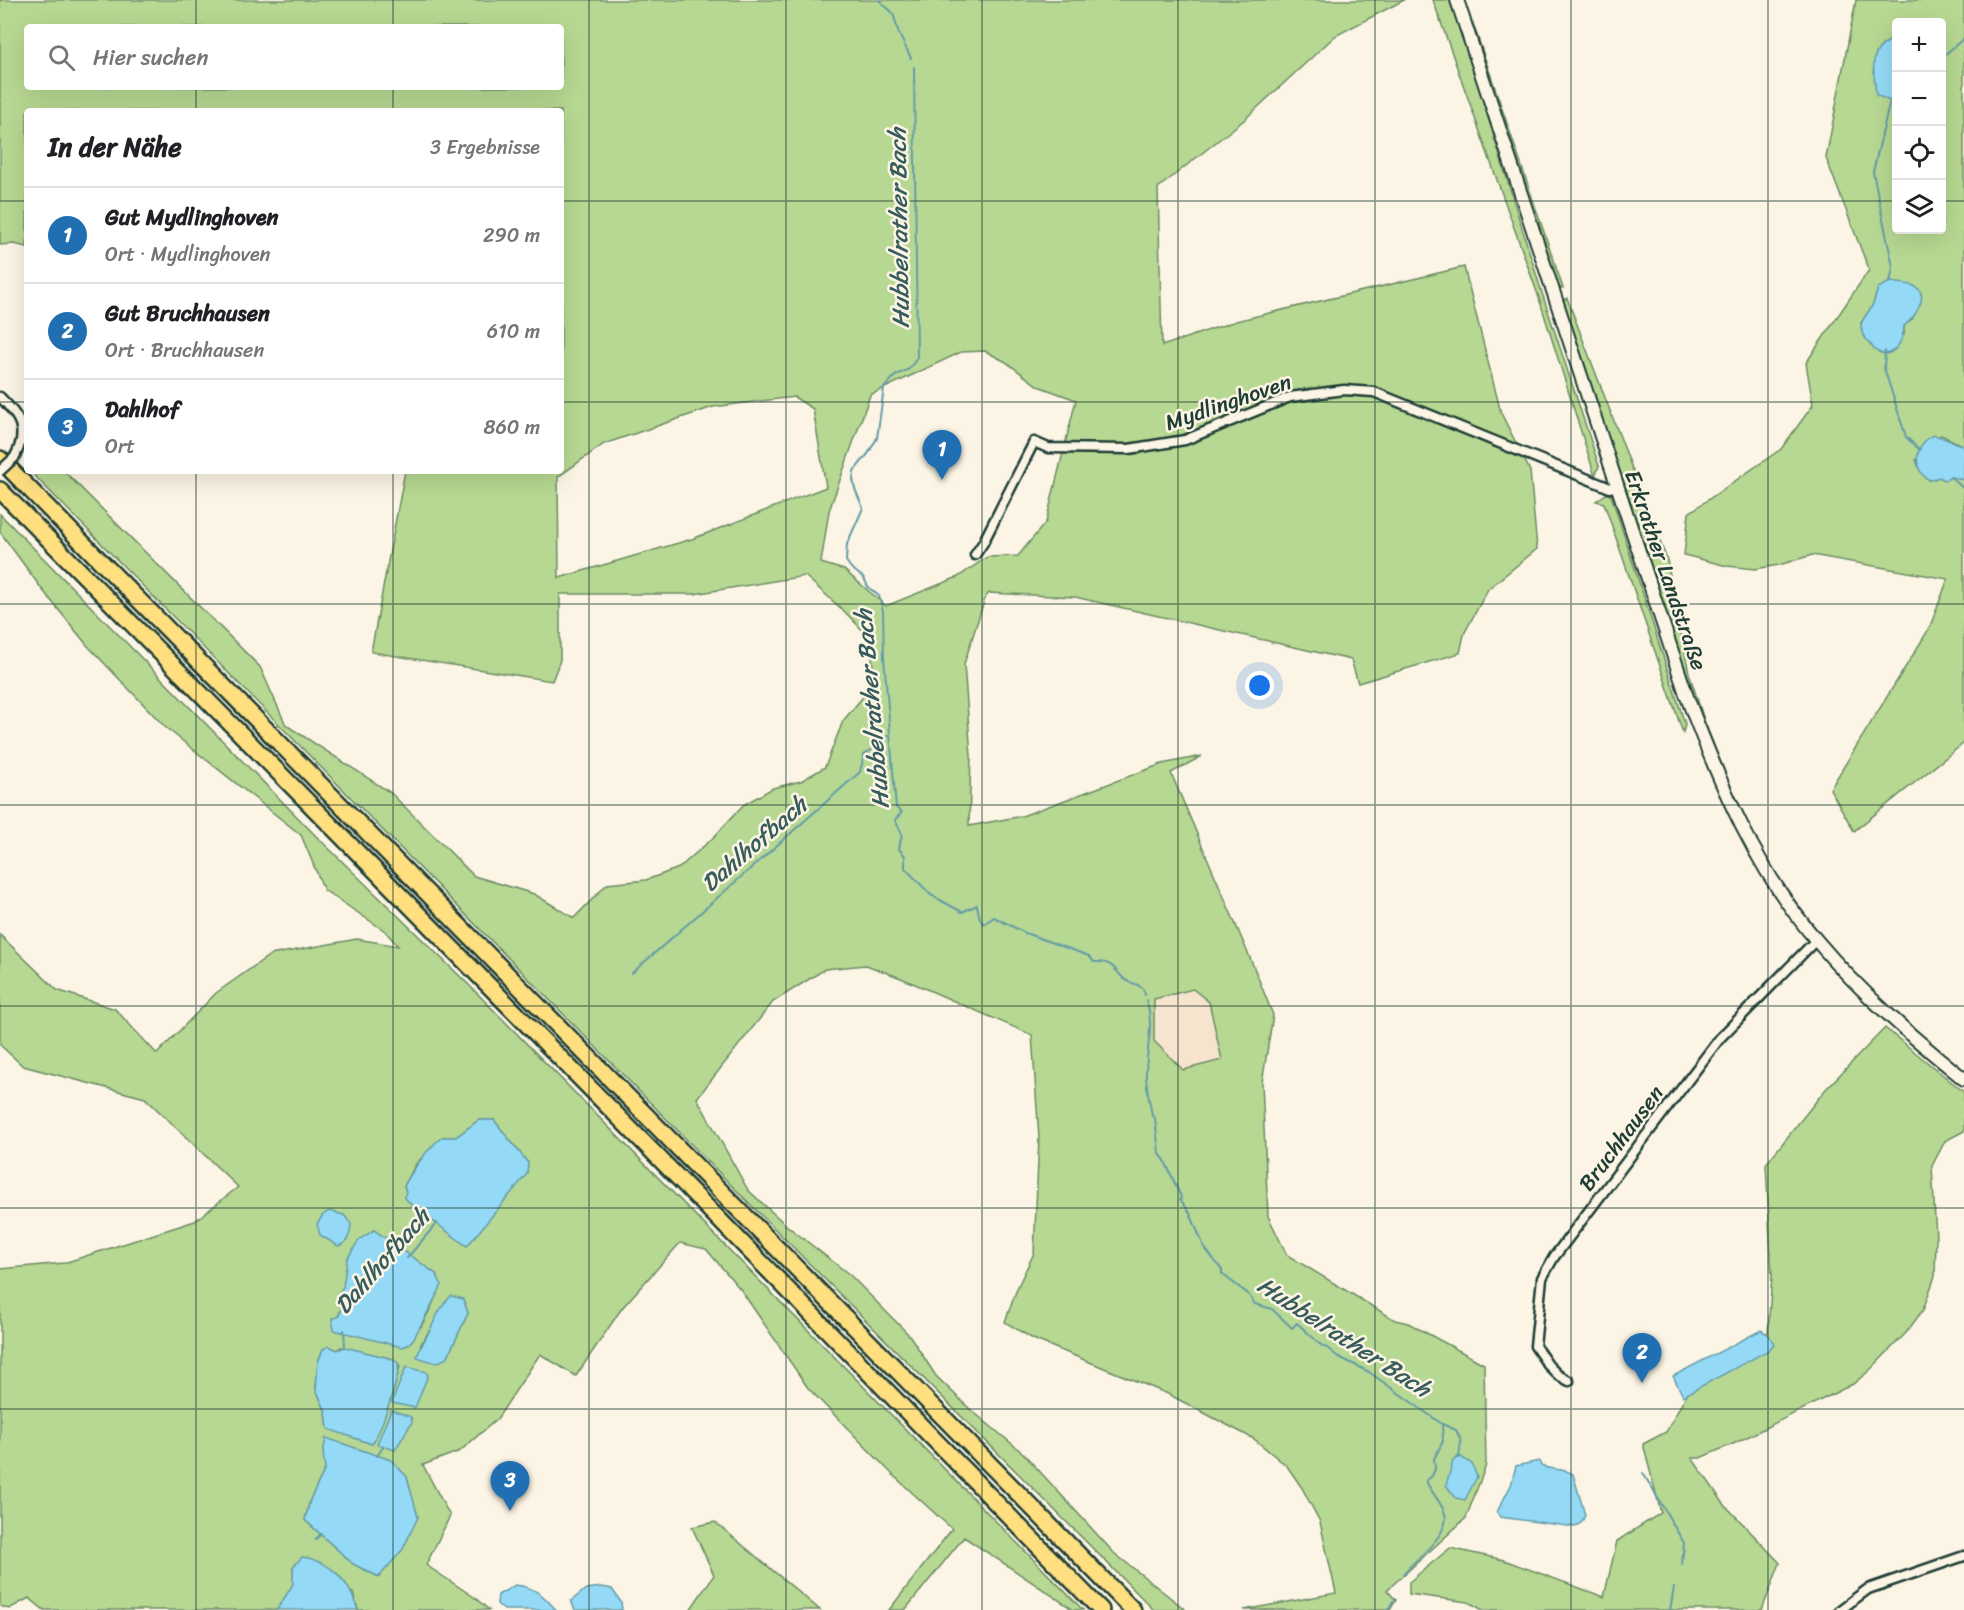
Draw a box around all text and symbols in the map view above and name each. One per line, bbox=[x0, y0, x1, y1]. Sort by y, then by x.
map controls bbox=[1892, 18, 1946, 234]
button: + bbox=[1892, 18, 1946, 72]
search box bbox=[24, 24, 564, 90]
text: Hier suchen bbox=[93, 38, 208, 77]
icon: search bbox=[45, 41, 78, 74]
button: − bbox=[1892, 72, 1946, 126]
text: In der Nähe bbox=[48, 124, 182, 170]
water label: Hubbelrather Bach bbox=[876, 125, 922, 328]
button: locate bbox=[1892, 126, 1946, 180]
text: 3 Ergebnisse bbox=[430, 130, 540, 165]
button: layers bbox=[1892, 180, 1946, 234]
text: Gut Mydlinghoven bbox=[105, 198, 278, 237]
text: 1 bbox=[63, 218, 72, 253]
text: 290 m bbox=[483, 218, 540, 253]
text: Ort · Mydlinghoven bbox=[105, 237, 270, 272]
text: Gut Bruchhausen bbox=[105, 294, 270, 333]
text: 2 bbox=[62, 314, 73, 349]
text: 610 m bbox=[487, 314, 540, 349]
text: Ort · Bruchhausen bbox=[105, 333, 264, 368]
street label: Mydlinghoven bbox=[1159, 362, 1297, 442]
text: Dahlhof bbox=[105, 390, 179, 429]
text: 3 bbox=[62, 410, 73, 445]
text: 860 m bbox=[483, 410, 540, 445]
text: Ort bbox=[105, 429, 135, 464]
pin: 1 bbox=[922, 430, 962, 480]
street label: Erkrather Landstraße bbox=[1613, 464, 1719, 676]
water label: Hubbelrather Bach bbox=[842, 605, 902, 811]
your location bbox=[1245, 671, 1274, 700]
water label: Dahlhofbach bbox=[691, 784, 819, 903]
street label: Bruchhausen bbox=[1568, 1076, 1674, 1200]
water label: Dahlhofbach bbox=[323, 1196, 442, 1324]
water label: Hubbelrather Bach bbox=[1249, 1265, 1441, 1410]
pin: 2 bbox=[1622, 1334, 1662, 1383]
pin: 3 bbox=[490, 1462, 530, 1511]

